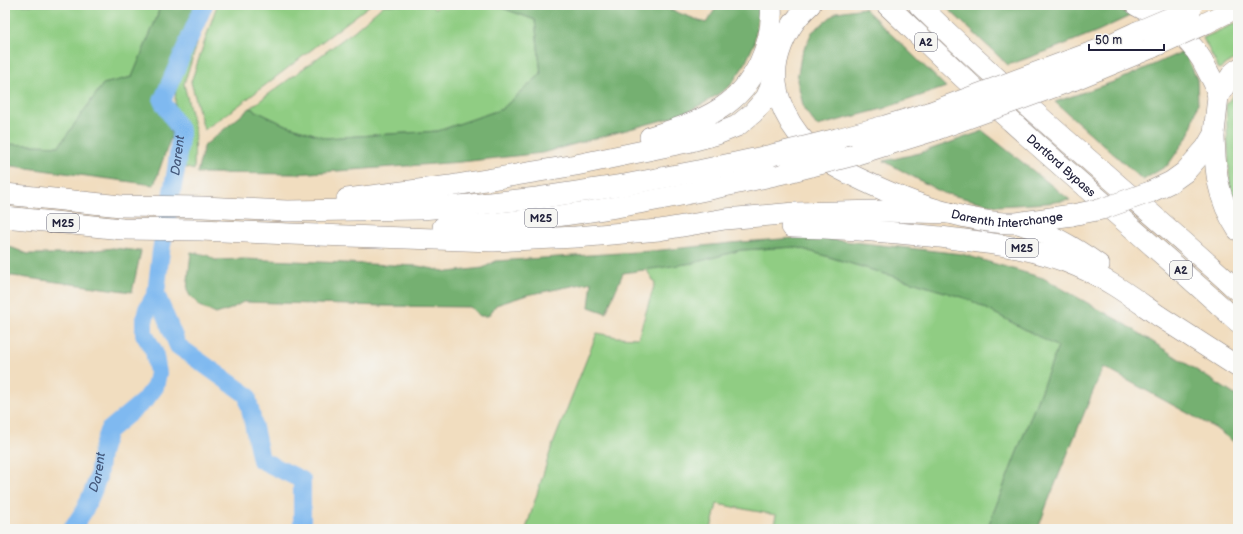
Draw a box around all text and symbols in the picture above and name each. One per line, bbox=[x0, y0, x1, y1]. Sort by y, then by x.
scale bar bbox=[1089, 26, 1164, 52]
road number: A2 bbox=[915, 33, 937, 51]
text: 50 m bbox=[1095, 33, 1122, 48]
street label: Dartford Bypass bbox=[1024, 131, 1099, 200]
water label: Darent bbox=[167, 134, 188, 177]
street label: Darenth Interchange bbox=[950, 206, 1064, 231]
road number: M25 bbox=[525, 209, 557, 227]
road number: M25 bbox=[47, 214, 79, 232]
road number: M25 bbox=[1006, 239, 1038, 257]
road number: A2 bbox=[1170, 261, 1192, 279]
water label: Darent bbox=[85, 451, 109, 494]

